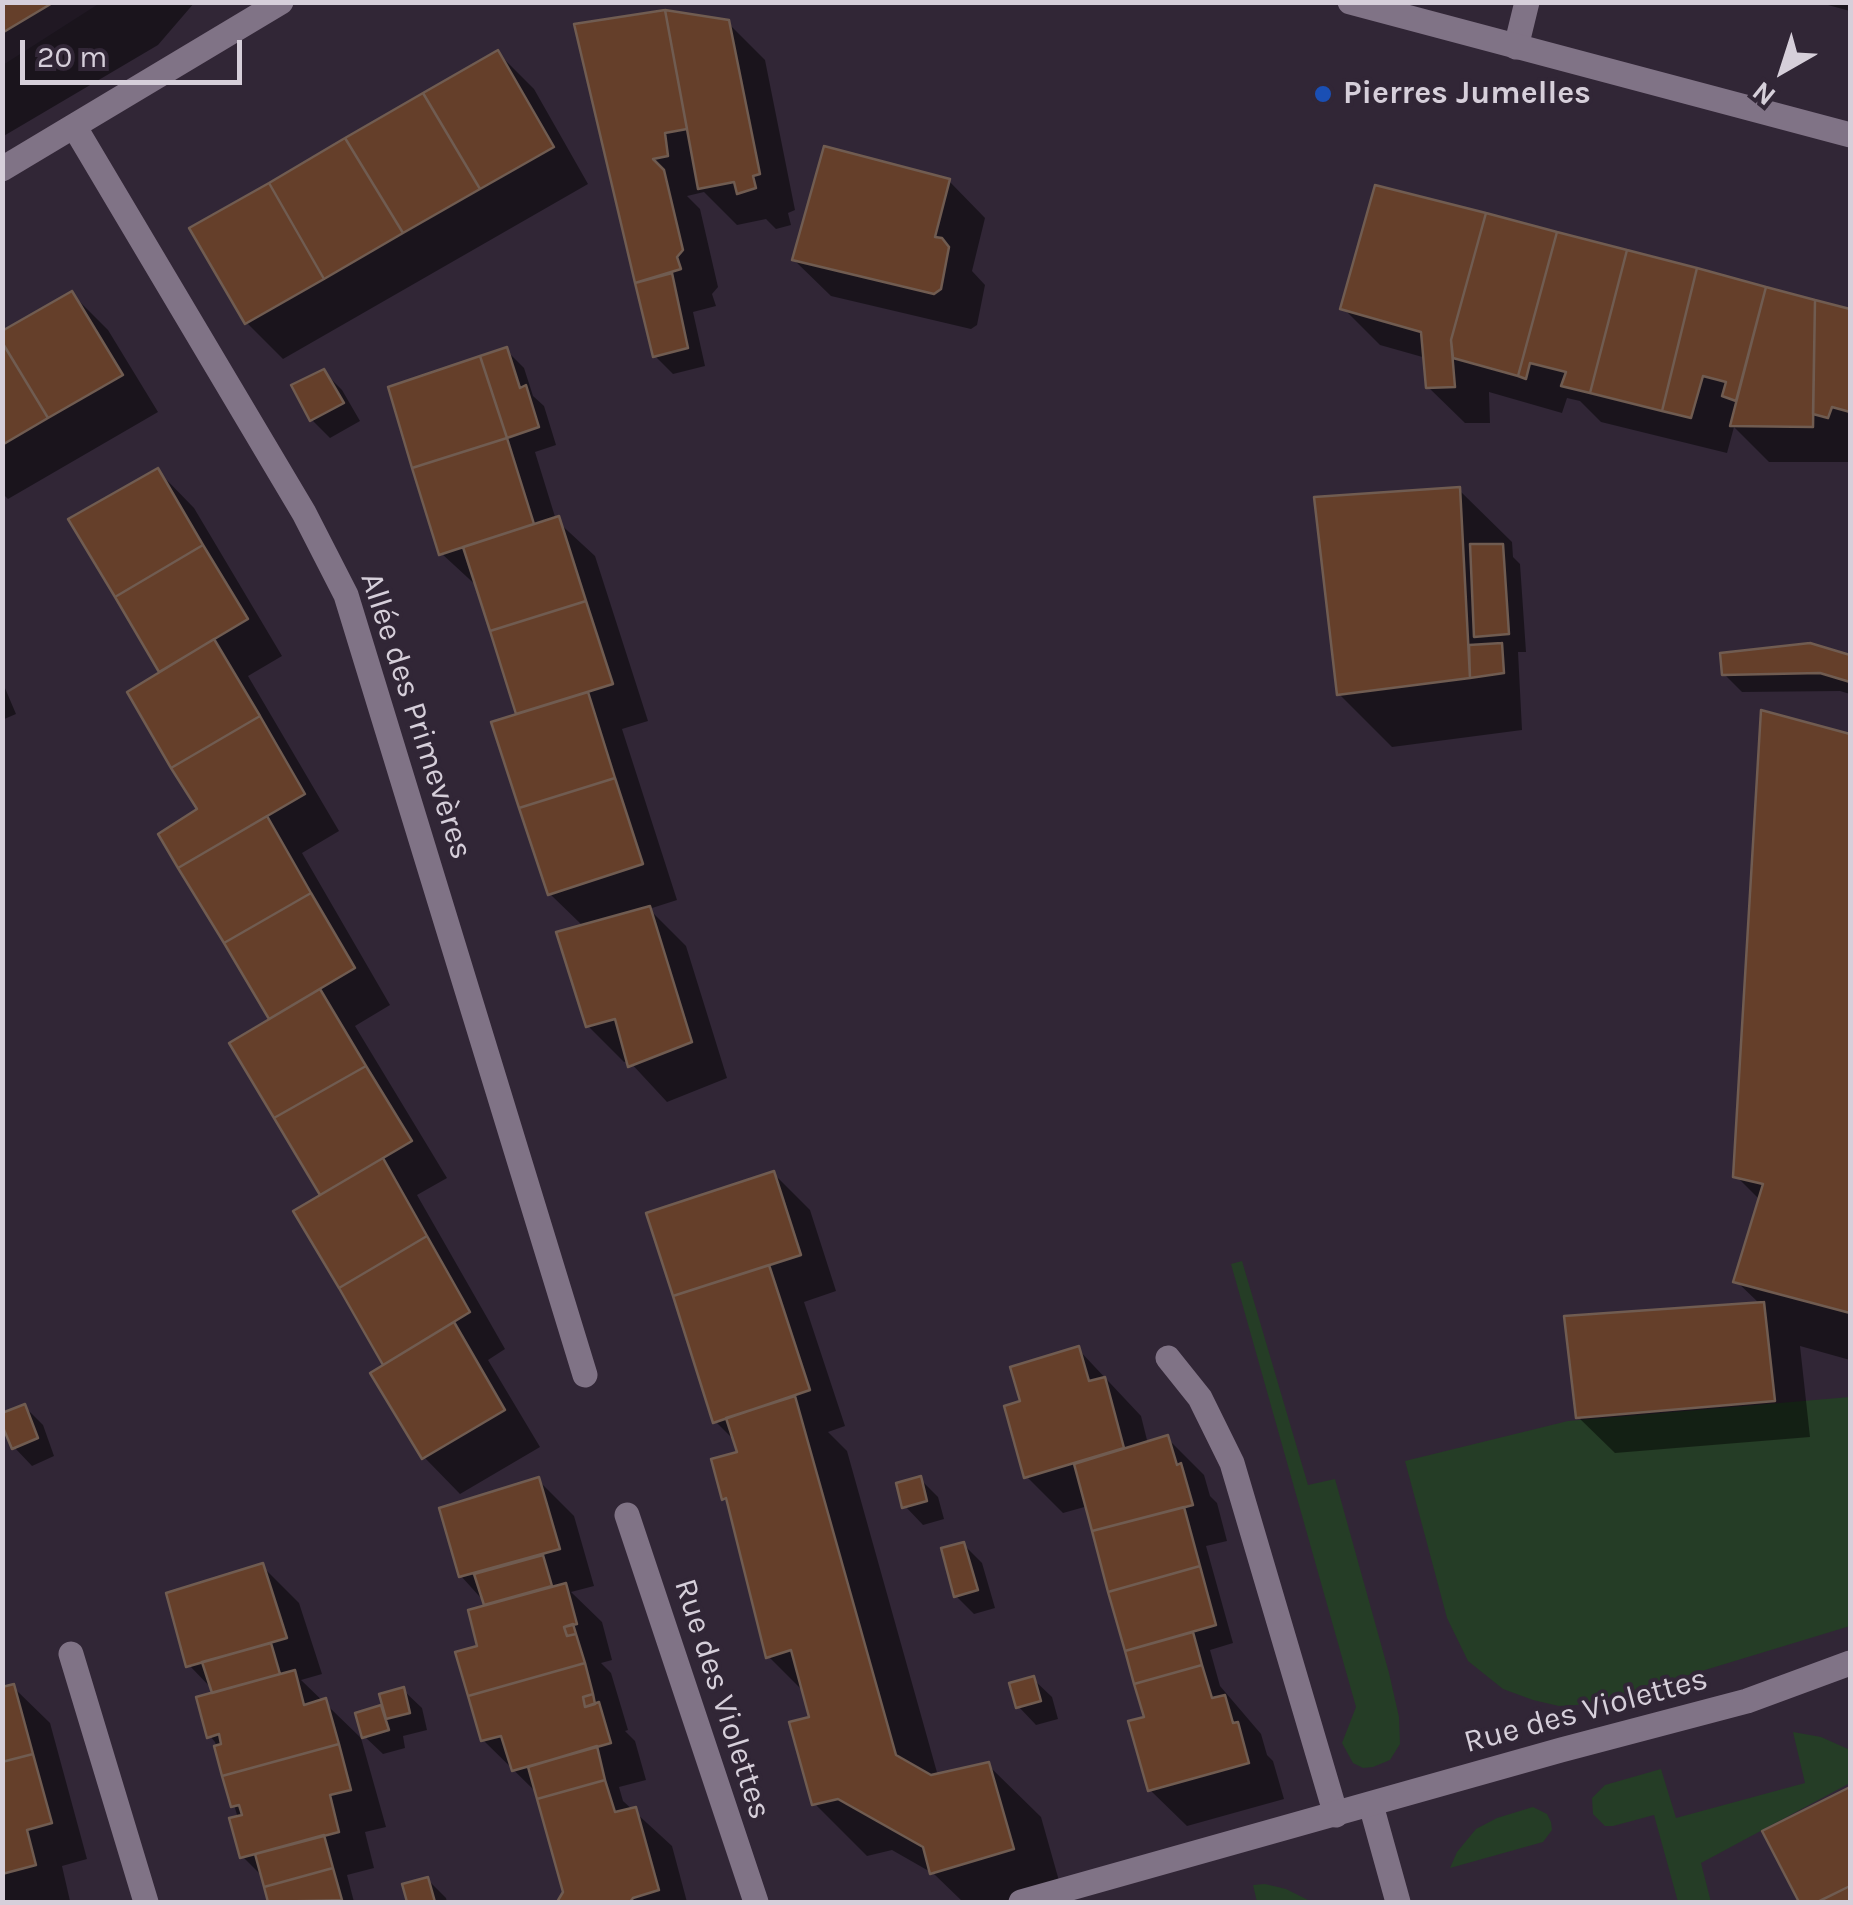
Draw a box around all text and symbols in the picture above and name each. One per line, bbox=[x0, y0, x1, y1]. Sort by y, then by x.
scale bar bbox=[25, 20, 248, 82]
north arrow bbox=[1733, 20, 1833, 120]
text: 20 m bbox=[37, 39, 107, 75]
place label: Pierres Jumelles bbox=[1343, 75, 1591, 113]
text: N bbox=[1746, 75, 1782, 113]
marker: Pierres Jumelles bbox=[1312, 83, 1334, 105]
street label: Allée des Primevères bbox=[352, 568, 480, 864]
street label: Rue des Violettes bbox=[665, 1574, 779, 1824]
street label: Rue des Violettes bbox=[1460, 1660, 1712, 1762]

